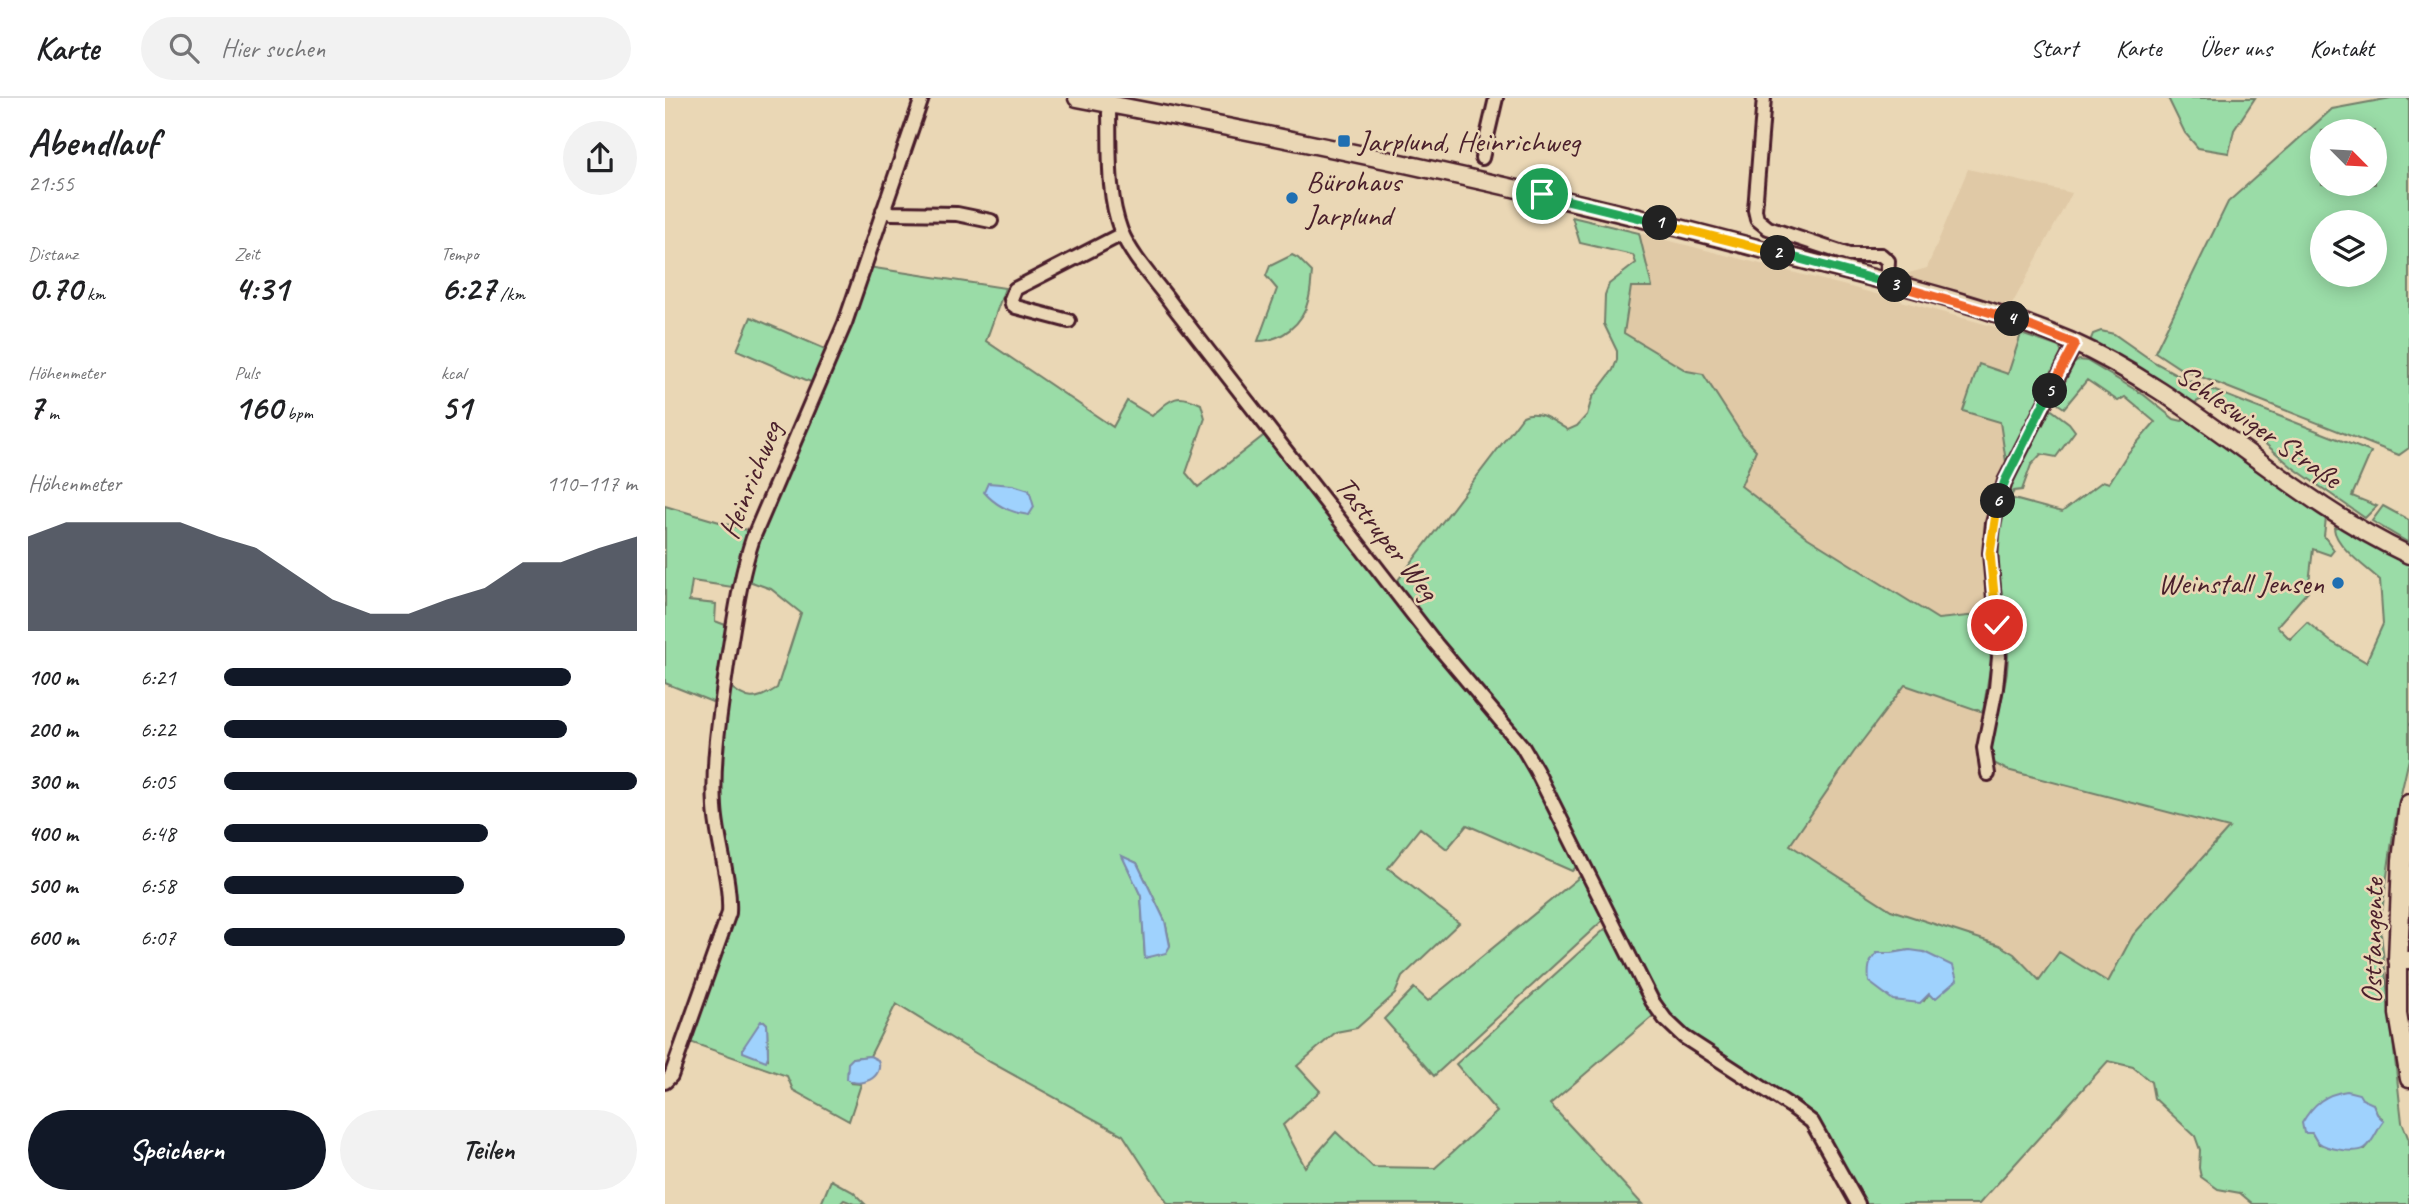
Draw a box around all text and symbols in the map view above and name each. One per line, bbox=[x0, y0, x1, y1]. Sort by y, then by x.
search box bbox=[141, 17, 631, 80]
text: Karte bbox=[35, 27, 99, 69]
icon: search bbox=[165, 29, 203, 67]
text: Hier suchen bbox=[221, 32, 325, 65]
text: Start bbox=[2031, 33, 2078, 63]
text: Karte bbox=[2116, 33, 2162, 63]
text: Über uns bbox=[2200, 33, 2272, 63]
text: Kontakt bbox=[2310, 33, 2374, 63]
text: Abendlauf bbox=[28, 119, 158, 166]
north arrow bbox=[2310, 119, 2387, 196]
map controls bbox=[2310, 119, 2387, 287]
button: share bbox=[563, 121, 637, 195]
place label: Jarplund, Heinrichweg bbox=[1356, 122, 1582, 160]
marker: Jarplund, Heinrichweg bbox=[1336, 133, 1352, 149]
place label: Bürohaus Jarplund bbox=[1304, 162, 1404, 234]
pin bbox=[1512, 164, 1572, 224]
text: 21:55 bbox=[28, 169, 74, 198]
icon: arrive bbox=[1523, 175, 1561, 213]
marker: Bürohaus Jarplund bbox=[1284, 190, 1300, 206]
pin: 1 bbox=[1643, 206, 1677, 240]
text: 1 bbox=[1655, 210, 1664, 234]
button: layers bbox=[2310, 210, 2387, 287]
pin: 2 bbox=[1761, 236, 1795, 270]
text: 2 bbox=[1773, 240, 1782, 264]
text: Distanz bbox=[28, 242, 78, 266]
text: Zeit bbox=[234, 242, 260, 266]
text: Tempo bbox=[441, 242, 478, 266]
text: 0.70 bbox=[28, 266, 82, 311]
text: 4:31 bbox=[234, 266, 289, 311]
text: 6:27 bbox=[441, 266, 495, 311]
pin: 3 bbox=[1877, 268, 1913, 302]
text: 3 bbox=[1890, 272, 1899, 296]
text: km bbox=[82, 282, 105, 306]
text: /km bbox=[495, 282, 525, 306]
pin: 4 bbox=[1995, 302, 2029, 336]
text: 4 bbox=[2007, 306, 2016, 330]
street label: Schleswiger Straße bbox=[2169, 355, 2351, 498]
text: Höhenmeter bbox=[28, 361, 105, 385]
text: Puls bbox=[234, 361, 259, 385]
text: kcal bbox=[441, 361, 466, 385]
pin: 5 bbox=[2033, 374, 2067, 408]
text: 5 bbox=[2045, 378, 2054, 402]
text: 7 bbox=[28, 385, 44, 430]
text: 160 bbox=[234, 385, 282, 430]
text: 51 bbox=[441, 385, 472, 430]
text: m bbox=[44, 401, 59, 425]
text: bpm bbox=[282, 401, 313, 425]
street label: Heinrichweg bbox=[709, 414, 792, 544]
street label: Tastruper Weg bbox=[1327, 468, 1449, 610]
text: Höhenmeter bbox=[28, 469, 121, 498]
text: 110–117 m bbox=[546, 469, 637, 498]
pin: 6 bbox=[1981, 484, 2015, 518]
text: 6 bbox=[1993, 488, 2002, 512]
place label: Weinstall Jensen bbox=[2158, 564, 2324, 602]
marker: Weinstall Jensen bbox=[2330, 575, 2346, 591]
pin bbox=[1967, 595, 2027, 655]
icon: check bbox=[1978, 606, 2016, 644]
text: 100 m bbox=[28, 663, 78, 692]
text: 6:21 bbox=[140, 663, 176, 692]
text: 200 m bbox=[28, 715, 78, 744]
text: 6:22 bbox=[140, 715, 176, 744]
text: 300 m bbox=[28, 767, 78, 796]
text: 6:05 bbox=[140, 767, 176, 796]
text: 400 m bbox=[28, 819, 78, 848]
text: 6:48 bbox=[140, 819, 176, 848]
text: 500 m bbox=[28, 871, 77, 900]
text: 6:58 bbox=[140, 871, 176, 900]
street label: Osttangente bbox=[2352, 876, 2392, 1004]
text: 600 m bbox=[28, 923, 78, 952]
text: 6:07 bbox=[140, 923, 176, 952]
button: Speichern bbox=[28, 1110, 326, 1190]
button: Teilen bbox=[340, 1110, 637, 1190]

